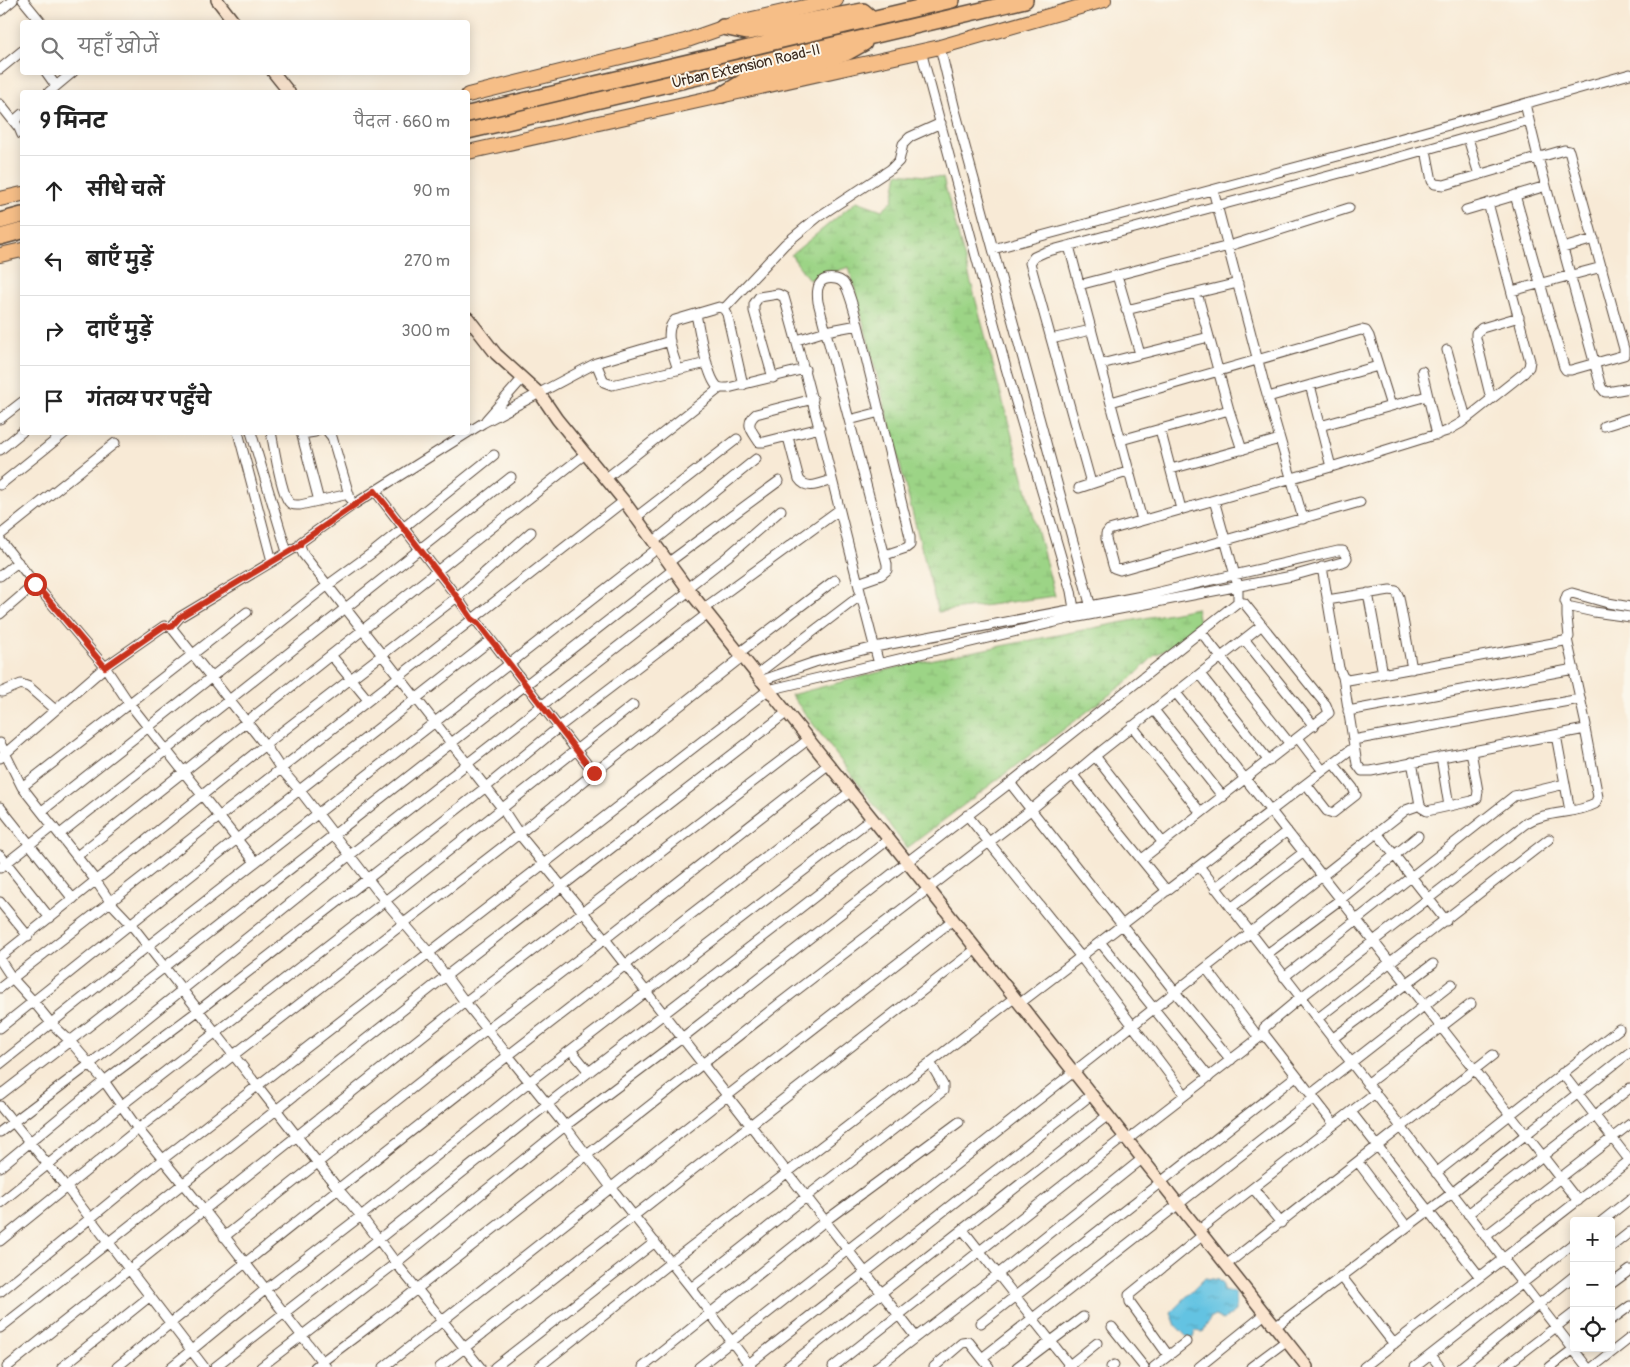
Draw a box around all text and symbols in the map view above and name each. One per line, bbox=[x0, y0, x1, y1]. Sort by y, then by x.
search box bbox=[20, 20, 470, 75]
icon: search bbox=[38, 34, 66, 62]
text: यहाँ खोजें bbox=[78, 35, 159, 59]
street label: Urban Extension Road-II bbox=[670, 40, 822, 93]
text: 9 मिनट bbox=[40, 108, 106, 135]
text: पैदल · 660 m bbox=[354, 112, 450, 132]
icon: ahead bbox=[40, 177, 68, 205]
text: सीधे चलें bbox=[87, 178, 164, 202]
text: 90 m bbox=[413, 181, 450, 201]
icon: left bbox=[40, 247, 68, 275]
text: बाएँ मुड़ें bbox=[87, 248, 153, 272]
text: 270 m bbox=[404, 251, 450, 271]
icon: right bbox=[40, 317, 68, 345]
text: दाएँ मुड़ें bbox=[87, 318, 152, 342]
text: 300 m bbox=[402, 321, 450, 341]
icon: arrive bbox=[40, 387, 68, 415]
text: गंतव्य पर पहुँचे bbox=[87, 388, 211, 412]
route start bbox=[24, 573, 47, 596]
route end bbox=[583, 762, 606, 785]
map controls bbox=[1570, 1217, 1615, 1352]
button: + bbox=[1570, 1217, 1615, 1262]
button: − bbox=[1570, 1262, 1615, 1307]
button: locate bbox=[1570, 1307, 1615, 1352]

